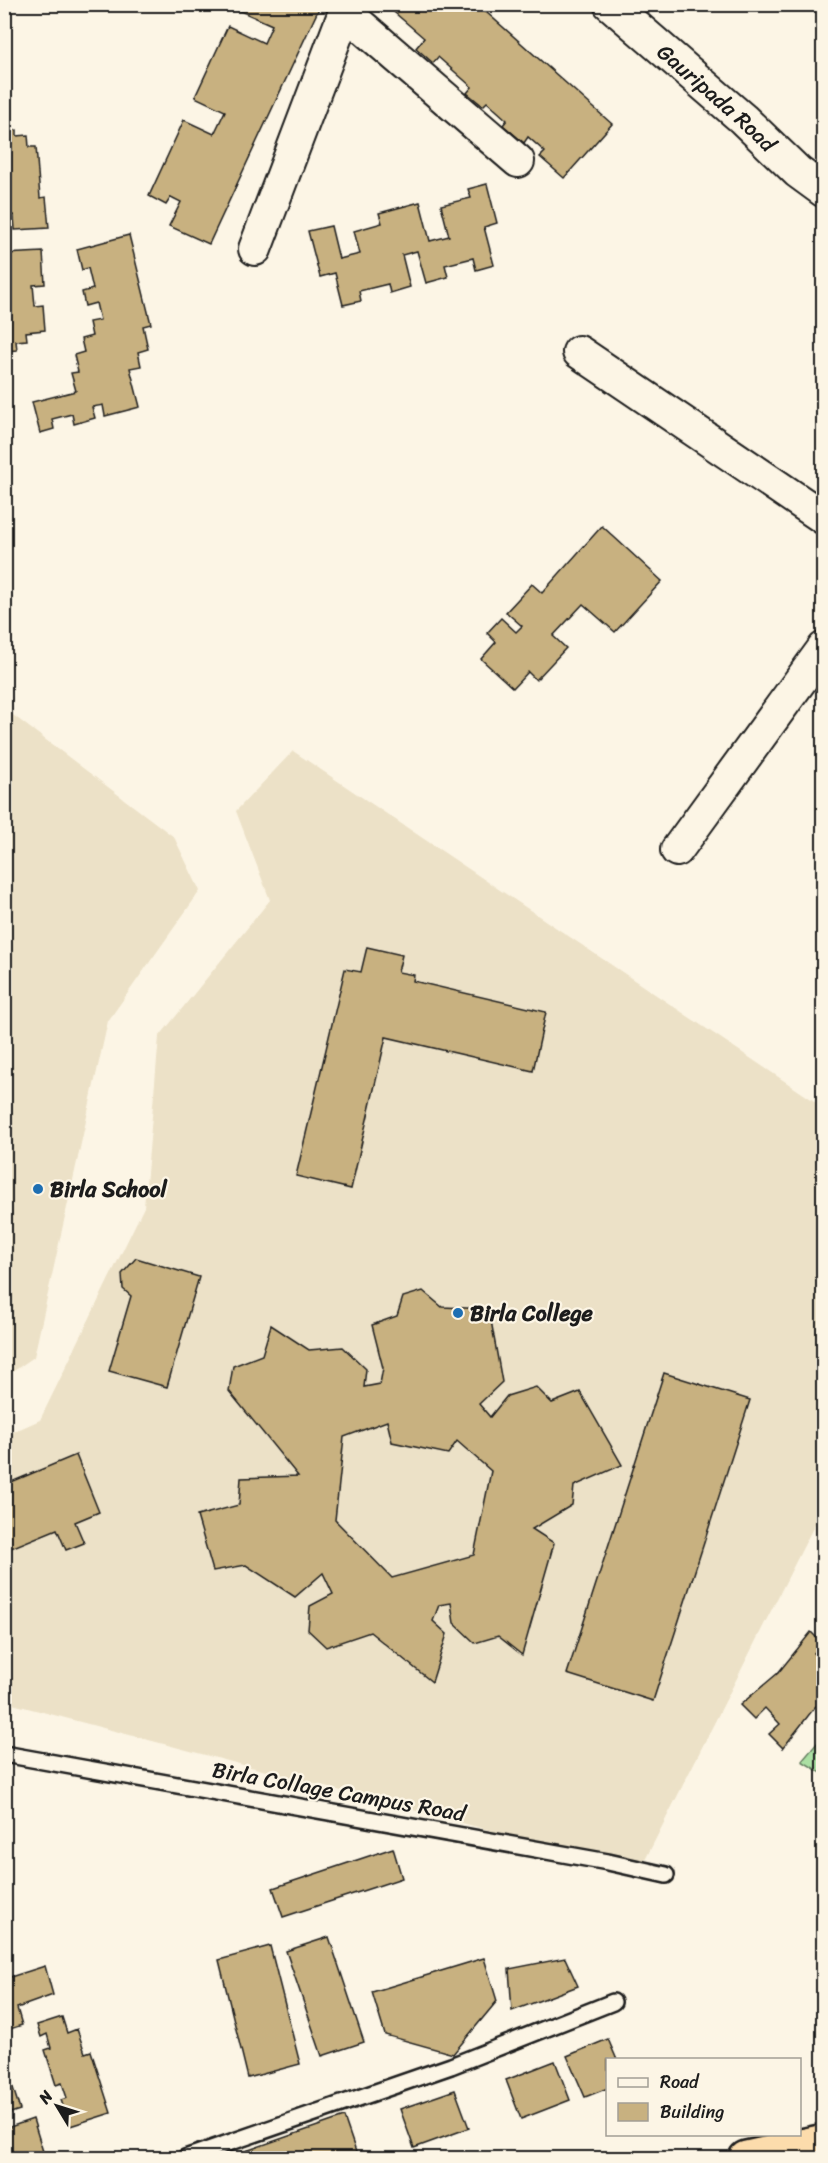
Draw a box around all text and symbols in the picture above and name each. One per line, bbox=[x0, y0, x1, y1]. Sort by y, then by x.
street label: Gauripada Road bbox=[648, 34, 787, 163]
place label: Birla School bbox=[50, 1170, 168, 1209]
marker: Birla School bbox=[31, 1182, 45, 1196]
place label: Birla College bbox=[470, 1294, 594, 1333]
marker: Birla College bbox=[451, 1306, 465, 1320]
street label: Birla Collage Campus Road bbox=[209, 1750, 470, 1833]
legend bbox=[606, 2058, 801, 2136]
text: Road bbox=[660, 2066, 700, 2098]
north arrow bbox=[27, 2076, 87, 2136]
text: N bbox=[30, 2083, 61, 2111]
text: Building bbox=[660, 2096, 724, 2128]

